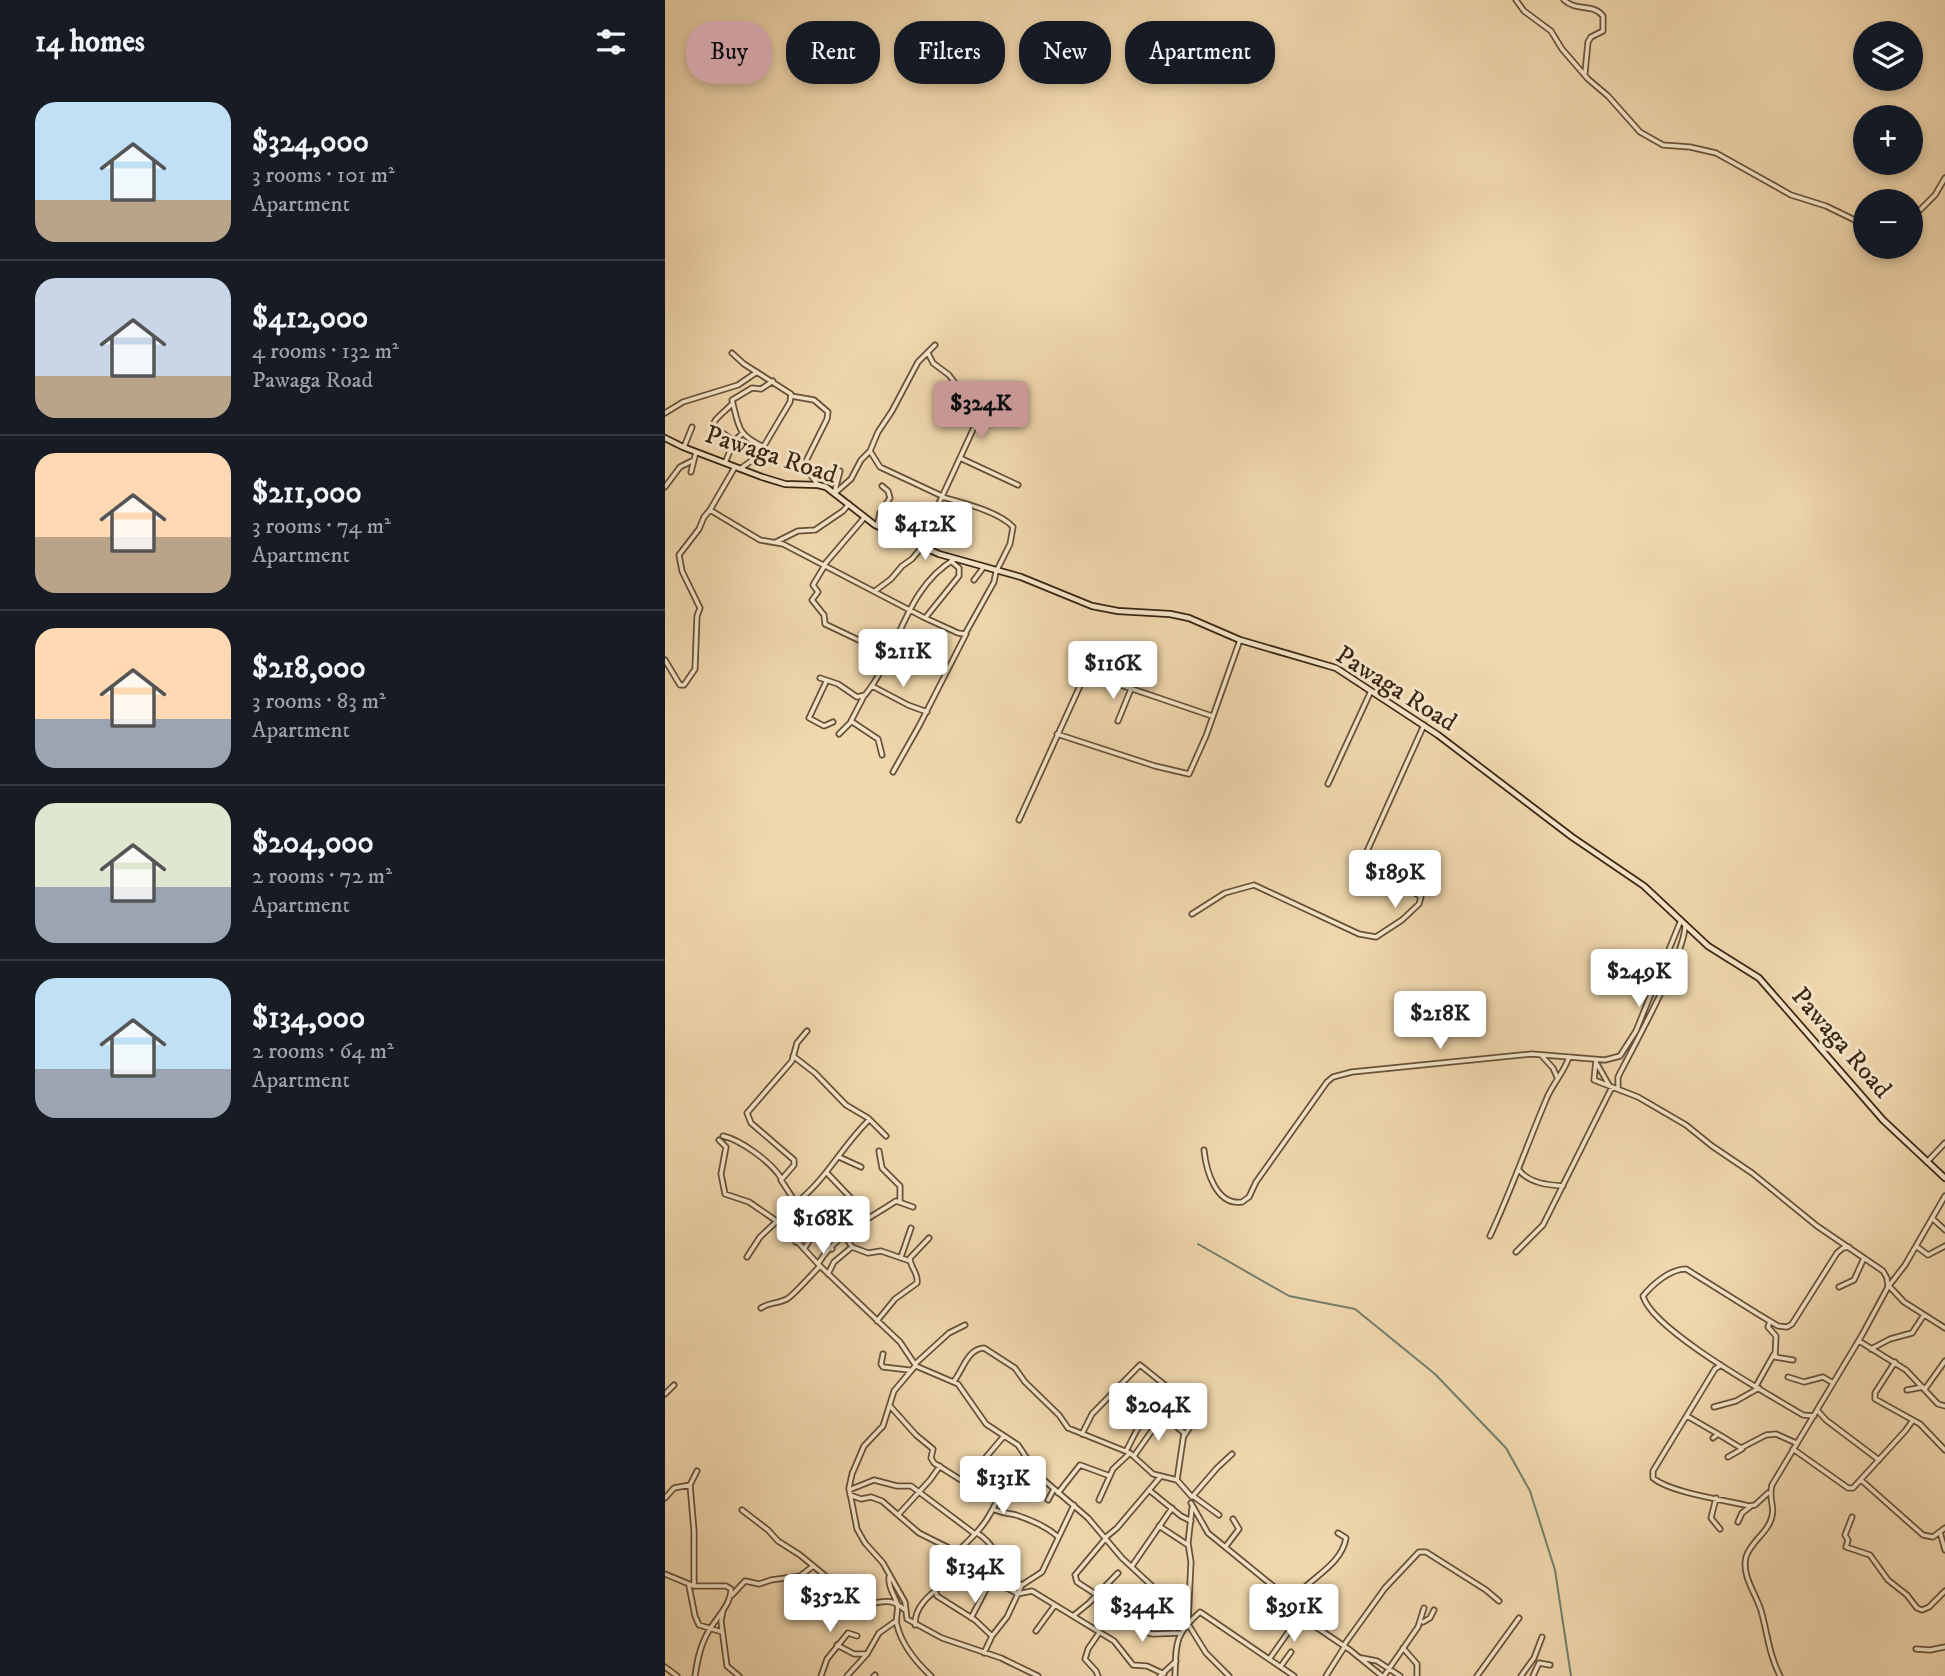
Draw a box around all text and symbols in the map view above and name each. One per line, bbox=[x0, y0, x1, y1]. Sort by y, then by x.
chip: Buy bbox=[686, 21, 772, 84]
chip: Rent bbox=[786, 21, 880, 84]
chip: Filters bbox=[894, 21, 1005, 84]
chip: New bbox=[1019, 21, 1111, 84]
chip: Apartment bbox=[1125, 21, 1275, 84]
map controls bbox=[1853, 21, 1923, 259]
button: layers bbox=[1853, 21, 1923, 91]
icon: filters bbox=[592, 23, 630, 61]
text: 14 homes bbox=[35, 24, 145, 61]
button: + bbox=[1853, 105, 1923, 175]
text: $324,000 bbox=[252, 124, 369, 161]
icon: home bbox=[91, 130, 175, 214]
text: 3 rooms · 101 m² bbox=[252, 161, 395, 190]
button: − bbox=[1853, 189, 1923, 259]
text: Apartment bbox=[252, 190, 350, 219]
text: $412,000 bbox=[252, 300, 368, 337]
icon: home bbox=[91, 306, 175, 390]
text: 4 rooms · 132 m² bbox=[252, 337, 399, 366]
text: Pawaga Road bbox=[252, 366, 373, 395]
pin: $324K bbox=[932, 382, 1030, 441]
text: $324K bbox=[950, 389, 1012, 418]
street label: Pawaga Road bbox=[701, 418, 841, 492]
text: $211,000 bbox=[252, 475, 362, 512]
icon: home bbox=[91, 481, 175, 565]
pin: $412K bbox=[876, 503, 974, 562]
text: $412K bbox=[894, 510, 956, 539]
text: 3 rooms · 74 m² bbox=[252, 512, 391, 541]
text: Apartment bbox=[252, 541, 350, 570]
pin: $211K bbox=[854, 630, 952, 689]
text: $211K bbox=[875, 637, 931, 666]
street label: Pawaga Road bbox=[1329, 639, 1463, 739]
pin: $116K bbox=[1064, 642, 1162, 701]
text: $116K bbox=[1084, 649, 1142, 678]
text: $218,000 bbox=[252, 650, 366, 687]
icon: home bbox=[91, 656, 175, 740]
text: 3 rooms · 83 m² bbox=[252, 687, 386, 716]
text: Apartment bbox=[252, 716, 350, 745]
text: $204,000 bbox=[252, 825, 374, 862]
icon: home bbox=[91, 831, 175, 915]
pin: $189K bbox=[1346, 850, 1444, 910]
text: $189K bbox=[1365, 858, 1425, 887]
text: 2 rooms · 72 m² bbox=[252, 862, 392, 891]
text: Apartment bbox=[252, 891, 350, 920]
pin: $249K bbox=[1590, 950, 1688, 1009]
text: $249K bbox=[1607, 957, 1671, 986]
street label: Pawaga Road bbox=[1784, 981, 1898, 1105]
pin: $218K bbox=[1391, 992, 1489, 1051]
text: $218K bbox=[1410, 999, 1470, 1028]
text: $134,000 bbox=[252, 1000, 365, 1037]
icon: home bbox=[91, 1006, 175, 1090]
text: 2 rooms · 64 m² bbox=[252, 1037, 394, 1066]
text: Apartment bbox=[252, 1066, 350, 1095]
pin: $168K bbox=[774, 1196, 872, 1256]
text: $168K bbox=[793, 1204, 853, 1233]
pin: $204K bbox=[1109, 1384, 1207, 1443]
text: $204K bbox=[1125, 1391, 1191, 1420]
pin: $131K bbox=[954, 1456, 1052, 1516]
text: $131K bbox=[976, 1464, 1030, 1493]
pin: $134K bbox=[926, 1546, 1024, 1605]
text: $134K bbox=[946, 1553, 1004, 1582]
pin: $352K bbox=[781, 1574, 879, 1634]
text: $352K bbox=[800, 1582, 860, 1611]
pin: $344K bbox=[1093, 1584, 1191, 1644]
pin: $391K bbox=[1245, 1584, 1343, 1644]
text: $344K bbox=[1110, 1592, 1174, 1621]
text: $391K bbox=[1265, 1592, 1323, 1621]

